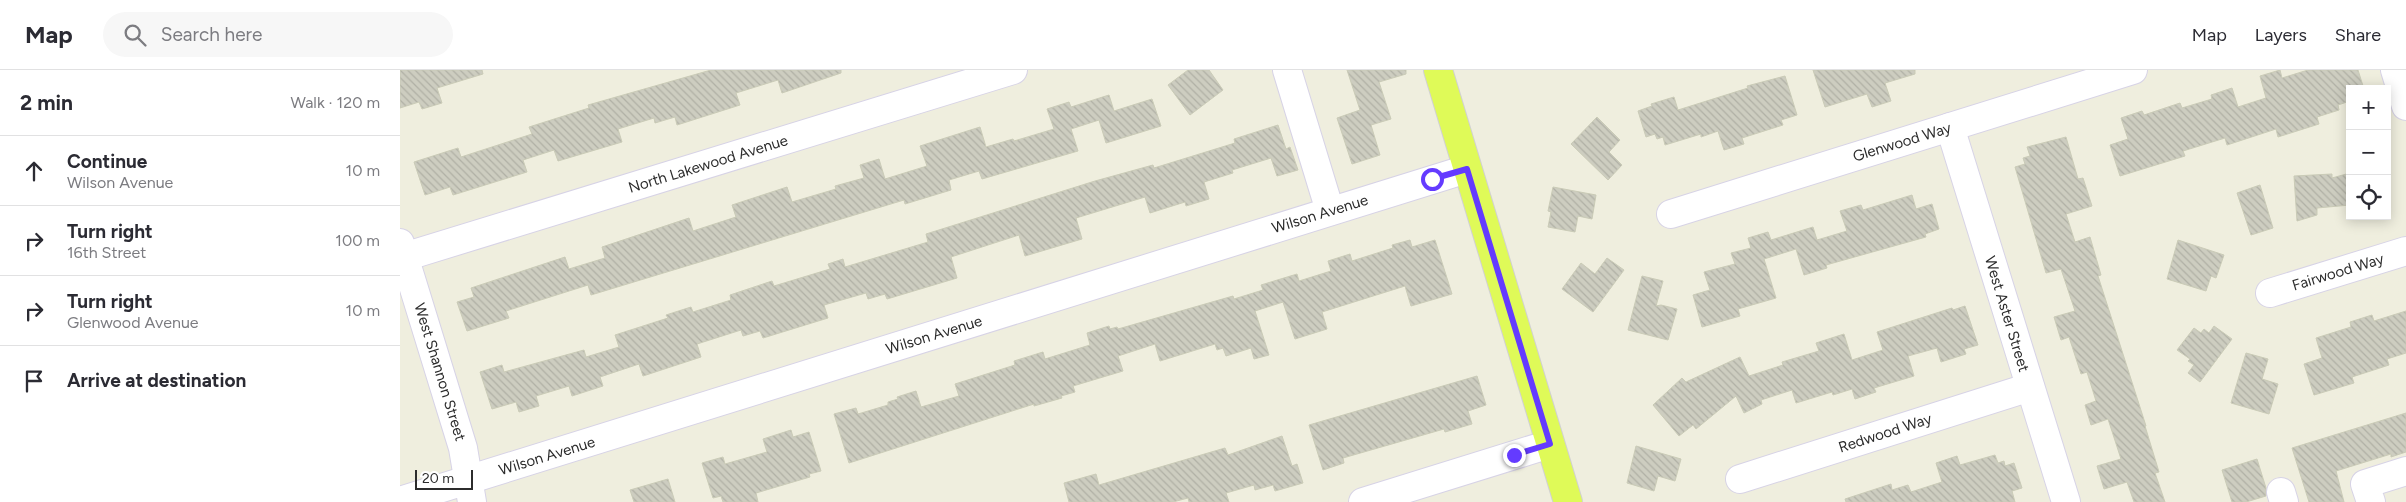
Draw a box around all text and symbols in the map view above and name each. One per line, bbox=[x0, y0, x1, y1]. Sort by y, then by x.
search box bbox=[103, 12, 453, 57]
text: Map bbox=[25, 20, 73, 49]
icon: search bbox=[121, 21, 149, 49]
text: Search here bbox=[161, 23, 262, 46]
text: Map bbox=[2192, 24, 2227, 46]
text: Layers bbox=[2255, 24, 2307, 46]
text: Share bbox=[2335, 24, 2381, 46]
map controls bbox=[2346, 85, 2391, 220]
button: + bbox=[2346, 85, 2391, 130]
text: 2 min bbox=[20, 90, 73, 115]
text: Walk · 120 m bbox=[291, 93, 380, 112]
street label: Glenwood Way bbox=[1851, 118, 1953, 165]
button: − bbox=[2346, 130, 2391, 175]
street label: North Lakewood Avenue bbox=[626, 131, 790, 197]
text: Continue bbox=[67, 150, 147, 173]
icon: ahead bbox=[20, 157, 48, 185]
text: 10 m bbox=[346, 161, 380, 180]
route start bbox=[1421, 168, 1444, 191]
text: Wilson Avenue bbox=[67, 173, 173, 192]
button: locate bbox=[2346, 175, 2391, 220]
street label: Wilson Avenue bbox=[1270, 191, 1370, 237]
text: Turn right bbox=[67, 220, 153, 243]
icon: right bbox=[20, 227, 48, 255]
text: 100 m bbox=[335, 231, 380, 250]
text: 16th Street bbox=[67, 243, 146, 262]
street label: Fairwood Way bbox=[2290, 249, 2386, 294]
street label: West Aster Street bbox=[1981, 254, 2033, 374]
text: Turn right bbox=[67, 290, 153, 313]
icon: right bbox=[20, 297, 48, 325]
text: 10 m bbox=[346, 301, 380, 320]
street label: West Shannon Street bbox=[410, 301, 470, 443]
street label: Wilson Avenue bbox=[884, 312, 984, 358]
text: Glenwood Avenue bbox=[67, 313, 199, 332]
icon: arrive bbox=[20, 367, 48, 395]
text: Arrive at destination bbox=[67, 369, 246, 392]
street label: Redwood Way bbox=[1836, 409, 1934, 457]
street label: Wilson Avenue bbox=[497, 433, 597, 479]
route end bbox=[1503, 444, 1526, 467]
scale bar bbox=[415, 467, 472, 490]
text: 20 m bbox=[422, 470, 454, 487]

